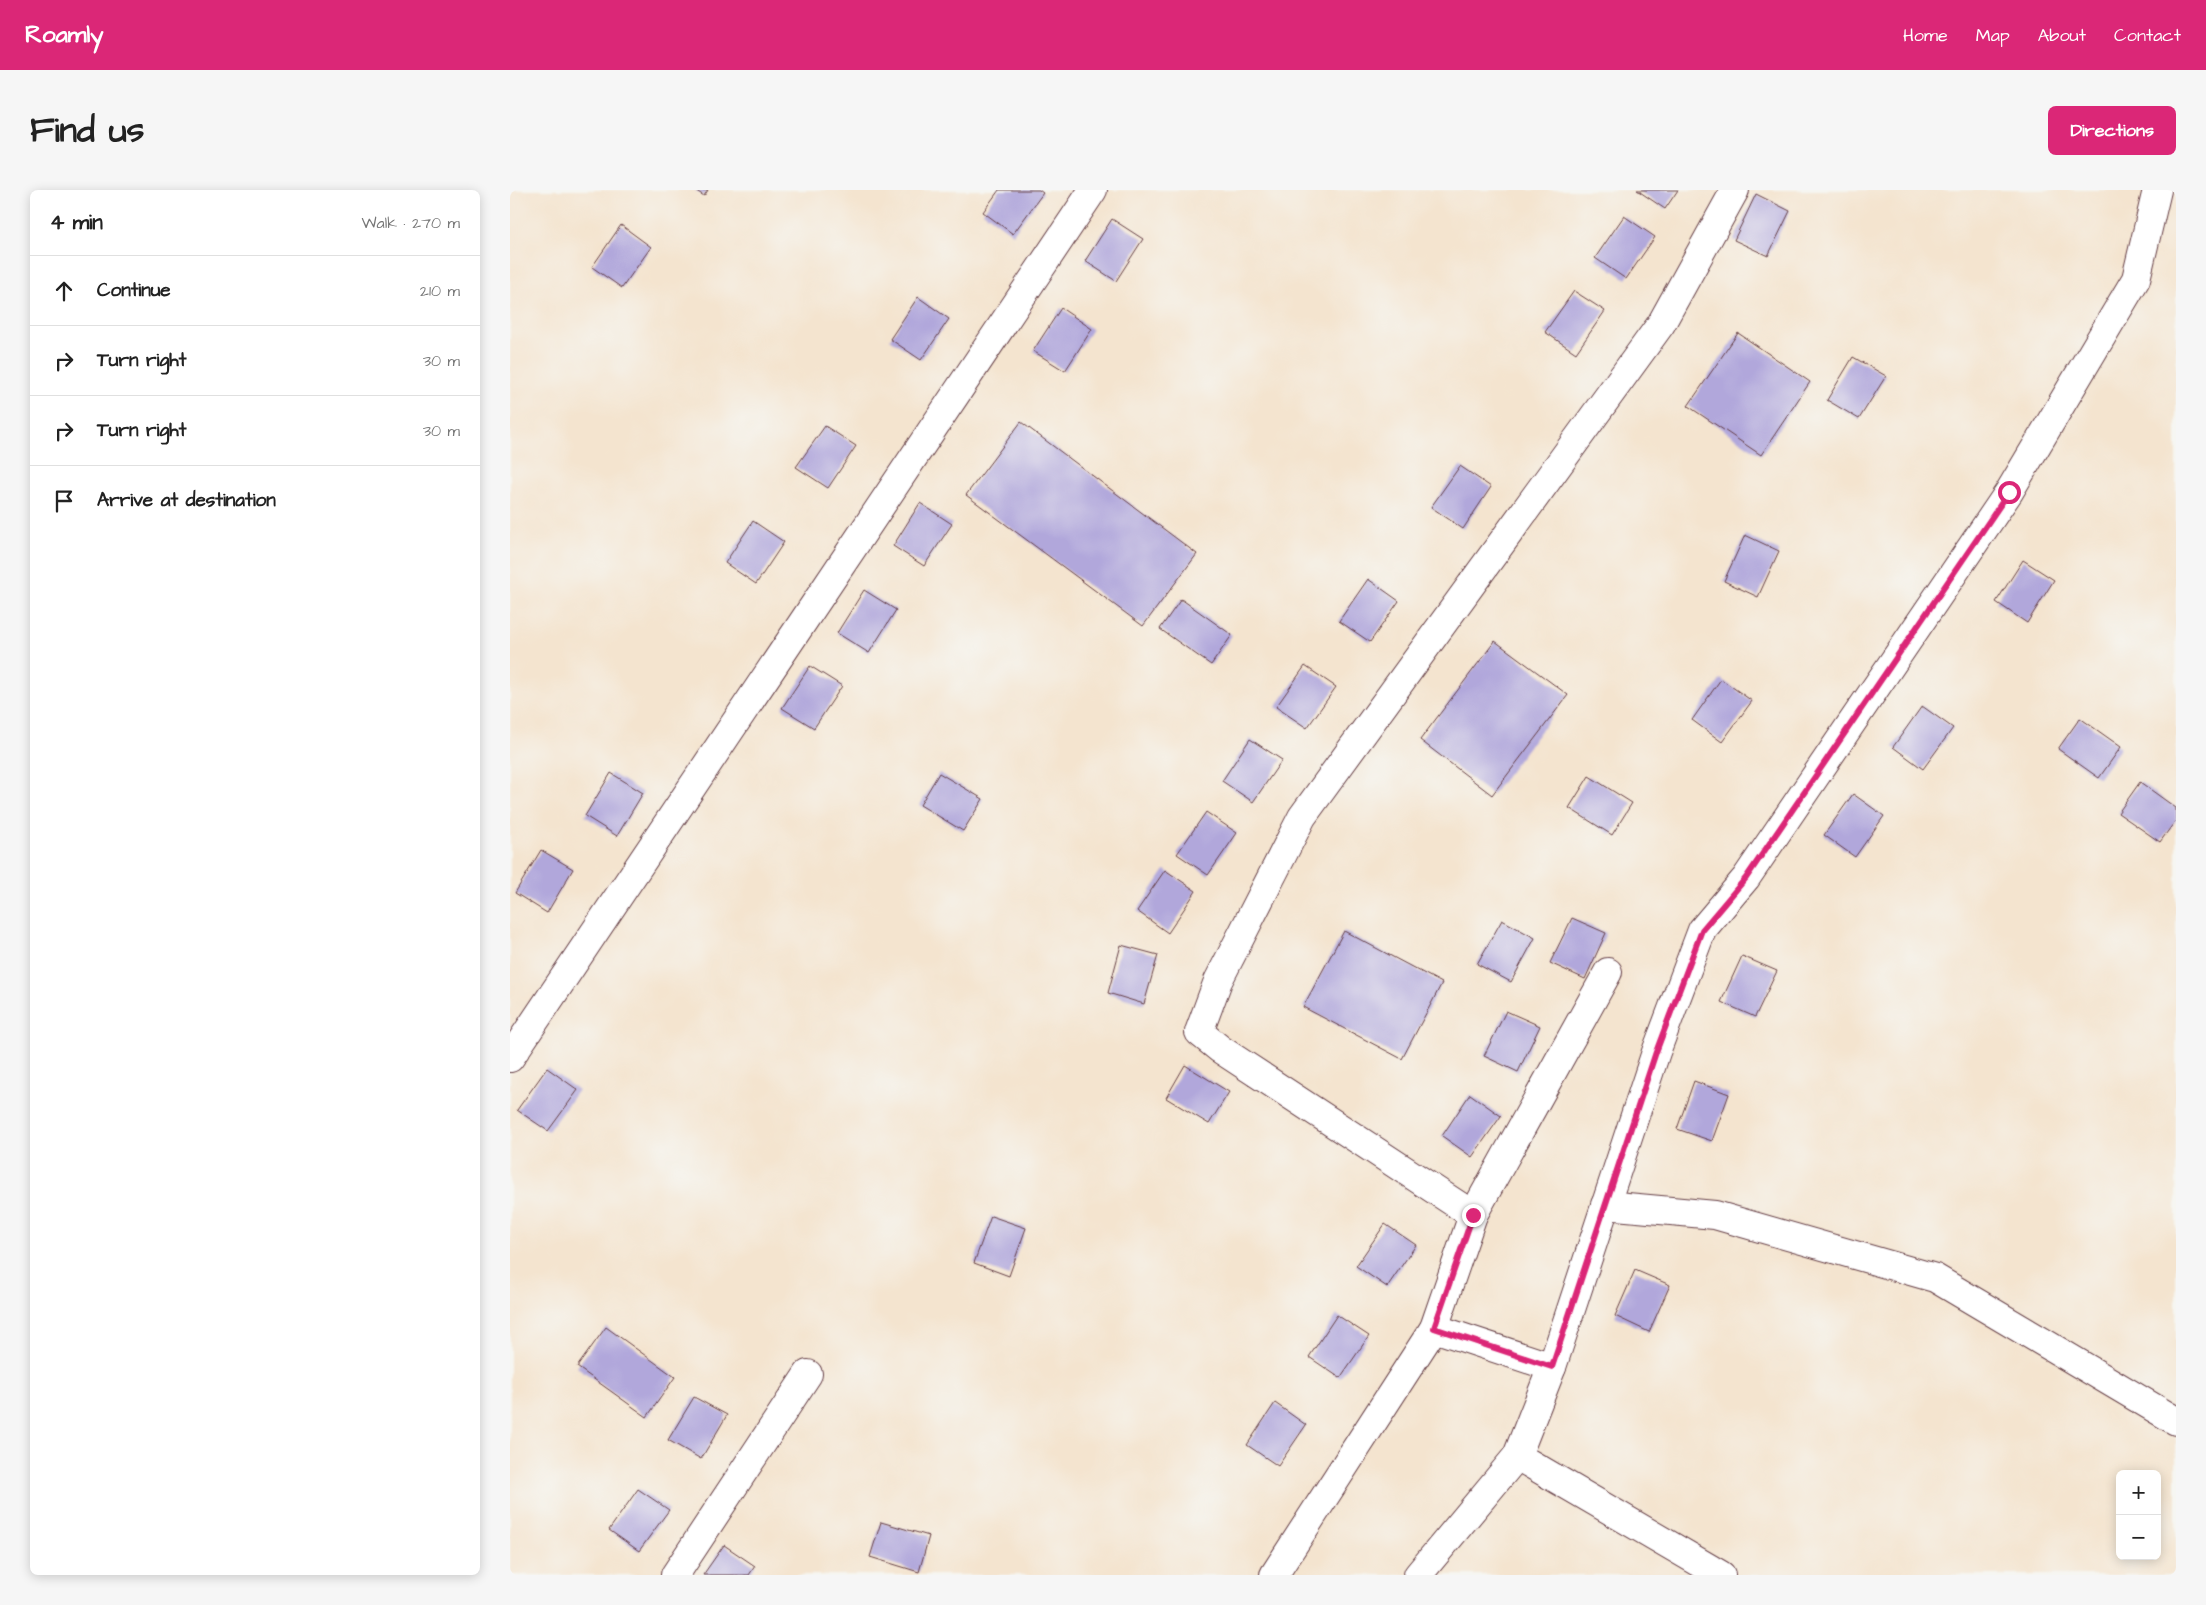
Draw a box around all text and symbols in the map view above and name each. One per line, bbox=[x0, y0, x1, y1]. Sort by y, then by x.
text: Roamly bbox=[25, 18, 103, 52]
text: Home bbox=[1903, 23, 1948, 48]
text: Map bbox=[1976, 23, 2010, 48]
text: About bbox=[2038, 23, 2086, 48]
text: Contact bbox=[2114, 23, 2181, 48]
text: Find us bbox=[30, 106, 144, 155]
button: Directions bbox=[2048, 106, 2176, 155]
text: 4 min bbox=[50, 208, 103, 237]
text: Walk · 270 m bbox=[361, 212, 460, 234]
icon: ahead bbox=[50, 277, 78, 305]
text: Continue bbox=[97, 277, 171, 304]
text: 210 m bbox=[420, 280, 460, 302]
icon: right bbox=[50, 347, 78, 375]
text: Turn right bbox=[97, 347, 186, 374]
text: 30 m bbox=[423, 350, 460, 372]
icon: right bbox=[50, 417, 78, 445]
text: Turn right bbox=[97, 417, 186, 444]
text: 30 m bbox=[423, 420, 460, 442]
route start bbox=[1998, 481, 2021, 504]
icon: arrive bbox=[50, 487, 78, 515]
text: Arrive at destination bbox=[97, 487, 276, 514]
route end bbox=[1462, 1204, 1485, 1227]
map controls bbox=[2116, 1470, 2161, 1560]
button: + bbox=[2116, 1470, 2161, 1515]
button: − bbox=[2116, 1515, 2161, 1560]

